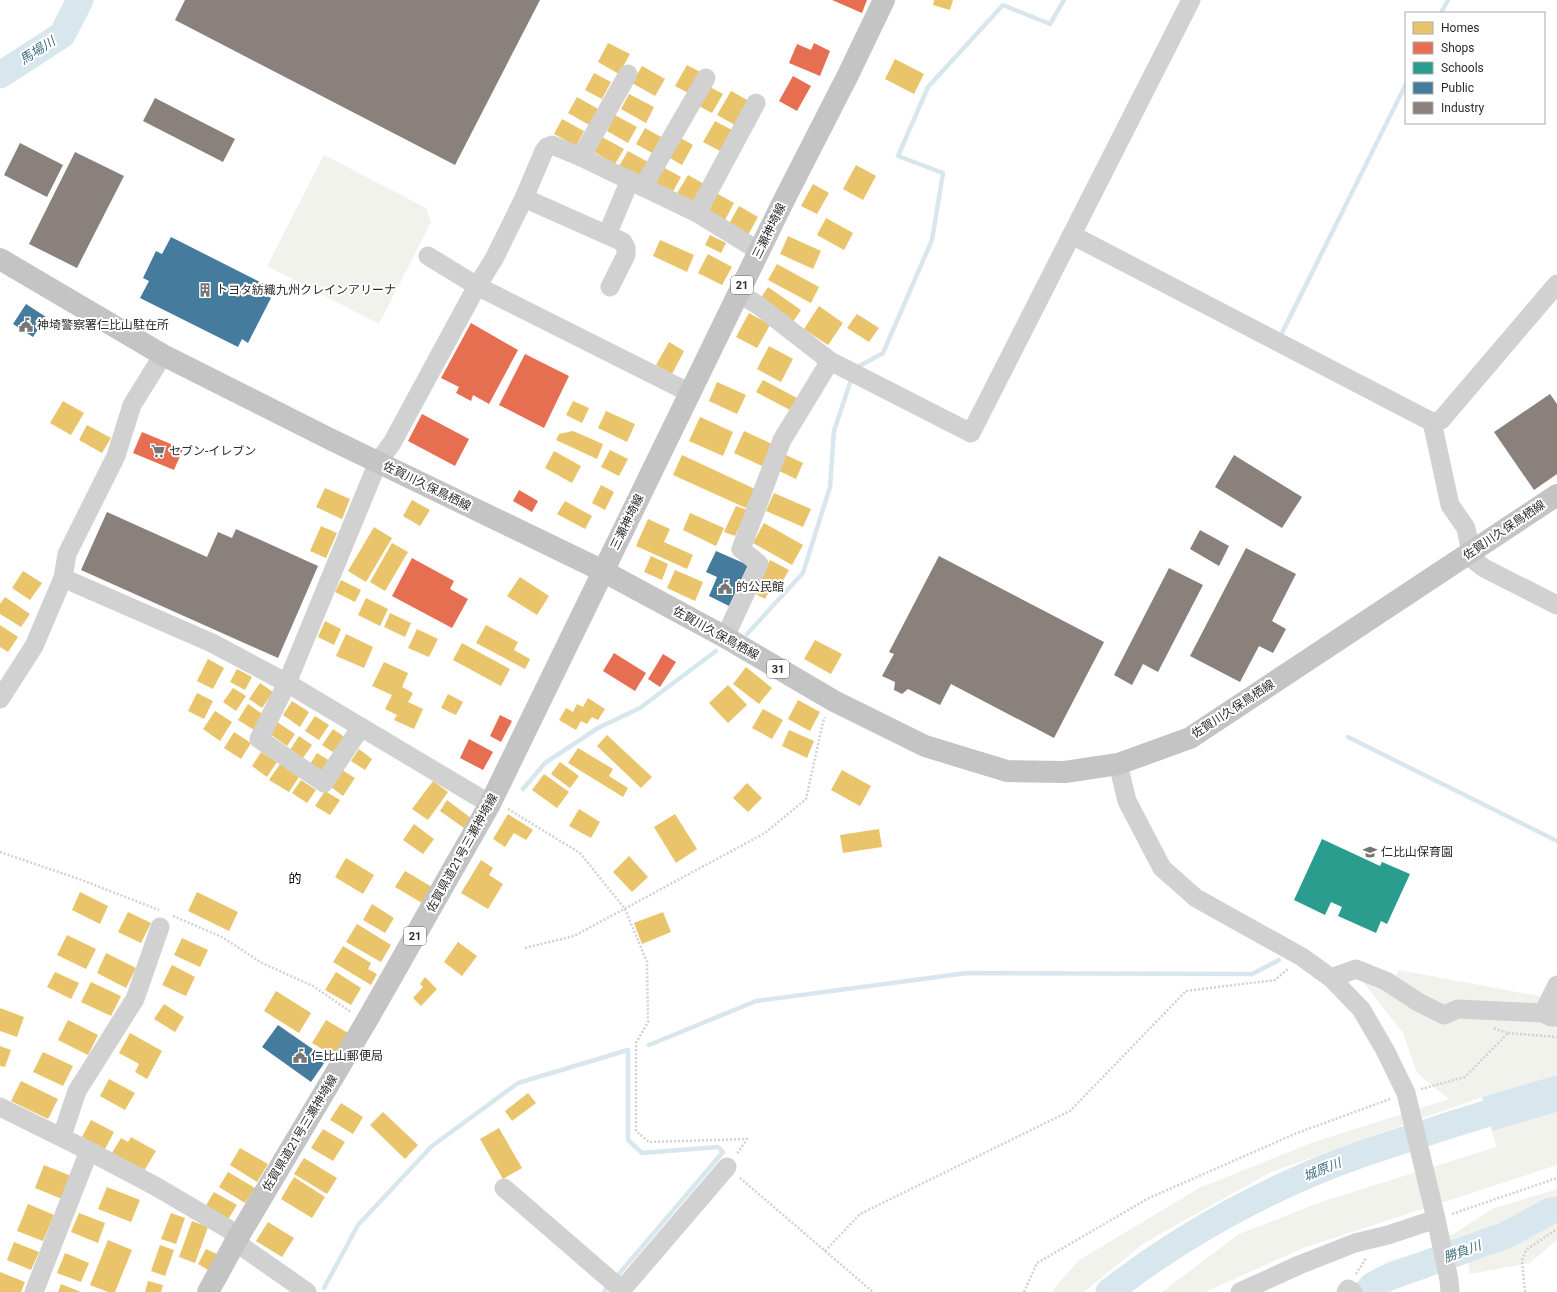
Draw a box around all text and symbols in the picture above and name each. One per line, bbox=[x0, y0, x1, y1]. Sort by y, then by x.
legend bbox=[1405, 12, 1545, 124]
text: Homes bbox=[1441, 21, 1479, 35]
water label: 馬場川 bbox=[17, 32, 59, 67]
text: Shops bbox=[1441, 41, 1475, 55]
text: Schools bbox=[1441, 61, 1484, 75]
text: Public bbox=[1441, 81, 1474, 95]
text: Industry bbox=[1441, 101, 1485, 115]
street label: 三瀬神埼線 bbox=[750, 201, 788, 261]
road number: 21 bbox=[731, 276, 753, 294]
building icon: トヨタ紡織九州クレインアリーナ bbox=[197, 282, 213, 298]
place label: トヨタ紡織九州クレインアリーナ bbox=[216, 283, 396, 297]
public building icon: 神埼警察署仁比山駐在所 bbox=[18, 317, 34, 333]
place label: 神埼警察署仁比山駐在所 bbox=[37, 318, 169, 332]
supermarket icon: セブン-イレブン bbox=[150, 443, 166, 459]
place label: セブン-イレブン bbox=[169, 444, 256, 458]
street label: 佐賀川久保鳥栖線 bbox=[381, 459, 473, 513]
street label: 三瀬神埼線 bbox=[608, 492, 646, 552]
street label: 佐賀川久保鳥栖線 bbox=[1460, 497, 1548, 563]
public building icon: 的公民館 bbox=[717, 579, 733, 595]
place label: 的公民館 bbox=[736, 580, 784, 594]
street label: 佐賀川久保鳥栖線 bbox=[671, 604, 761, 662]
road number: 31 bbox=[767, 660, 789, 678]
street label: 佐賀川久保鳥栖線 bbox=[1189, 677, 1277, 741]
street label: 佐賀県道21号三瀬神埼線 bbox=[424, 791, 500, 915]
school or university icon: 仁比山保育園 bbox=[1362, 844, 1378, 860]
place label: 仁比山保育園 bbox=[1381, 845, 1453, 859]
district label: 的 bbox=[288, 871, 302, 886]
road number: 21 bbox=[404, 927, 426, 945]
public building icon: 仁比山郵便局 bbox=[292, 1048, 308, 1064]
place label: 仁比山郵便局 bbox=[311, 1049, 383, 1063]
street label: 佐賀県道21号三瀬神埼線 bbox=[260, 1072, 340, 1194]
water label: 城原川 bbox=[1301, 1154, 1345, 1184]
water label: 勝負川 bbox=[1441, 1237, 1485, 1265]

